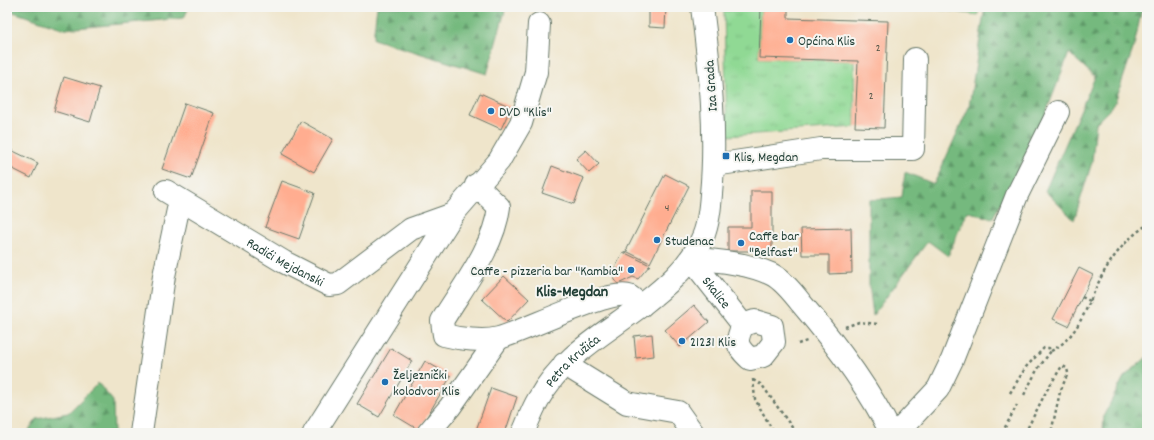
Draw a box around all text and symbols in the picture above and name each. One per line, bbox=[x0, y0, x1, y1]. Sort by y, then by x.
place label: Općina Klis bbox=[798, 32, 855, 52]
marker: Općina Klis bbox=[785, 35, 795, 45]
house number: 2 bbox=[875, 40, 881, 57]
street label: Iza Grada bbox=[700, 59, 724, 112]
house number: 2 bbox=[868, 88, 874, 105]
place label: DVD "Klis" bbox=[499, 103, 552, 123]
marker: DVD "Klis" bbox=[486, 106, 496, 116]
place label: Klis, Megdan bbox=[734, 148, 798, 168]
marker: Klis, Megdan bbox=[721, 151, 731, 161]
house number: 4 bbox=[665, 200, 670, 217]
place label: Caffe bar "Belfast" bbox=[749, 227, 800, 263]
place label: Studenac bbox=[665, 232, 714, 252]
street label: Radići Mejdanski bbox=[242, 234, 327, 293]
marker: Studenac bbox=[652, 235, 662, 245]
marker: Caffe bar "Belfast" bbox=[736, 238, 746, 248]
place label: Caffe - pizzeria bar "Kambia" bbox=[470, 262, 623, 282]
marker: Caffe - pizzeria bar "Kambia" bbox=[626, 265, 636, 275]
street label: Skalice bbox=[696, 273, 734, 314]
district label: Klis-Megdan bbox=[536, 281, 608, 304]
street label: Petra Kružića bbox=[541, 330, 605, 392]
place label: 21231 Klis bbox=[690, 333, 736, 353]
marker: 21231 Klis bbox=[677, 336, 687, 346]
place label: Željeznički kolodvor Klis bbox=[393, 366, 460, 402]
marker: Željeznički kolodvor Klis bbox=[380, 377, 390, 387]

